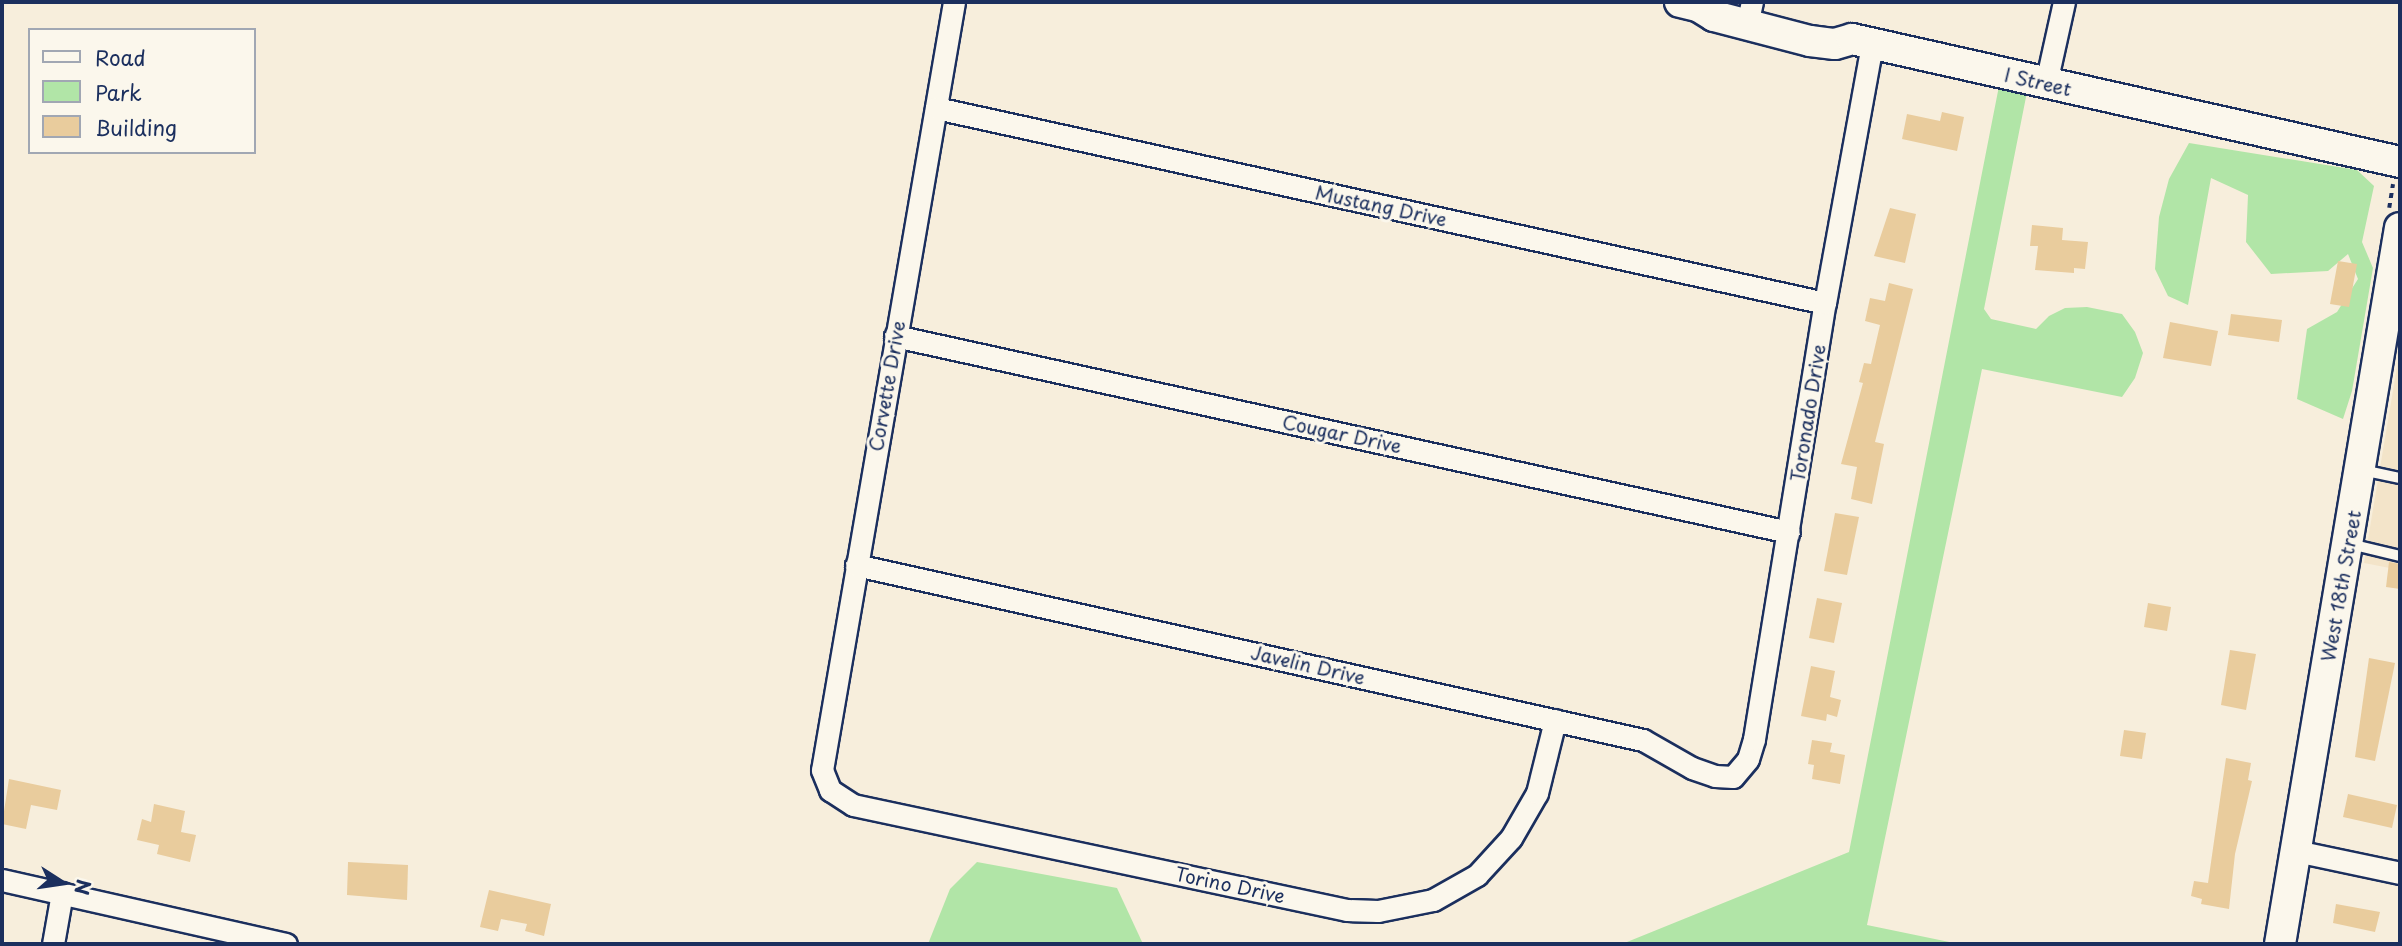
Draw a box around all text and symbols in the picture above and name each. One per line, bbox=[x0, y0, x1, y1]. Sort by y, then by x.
legend bbox=[28, 28, 256, 154]
text: Road bbox=[95, 41, 146, 73]
street label: I Street bbox=[2002, 63, 2074, 101]
text: Park bbox=[95, 76, 142, 108]
text: Building bbox=[95, 111, 177, 143]
street label: Mustang Drive bbox=[1313, 181, 1449, 231]
street label: Corvette Drive bbox=[864, 319, 910, 453]
street label: Toronado Drive bbox=[1786, 343, 1830, 483]
street label: Cougar Drive bbox=[1280, 410, 1404, 458]
street label: West 18th Street bbox=[2317, 509, 2365, 663]
street label: Javelin Drive bbox=[1248, 641, 1368, 689]
north arrow bbox=[28, 848, 98, 918]
street label: Torino Drive bbox=[1173, 862, 1287, 908]
text: N bbox=[68, 877, 99, 898]

